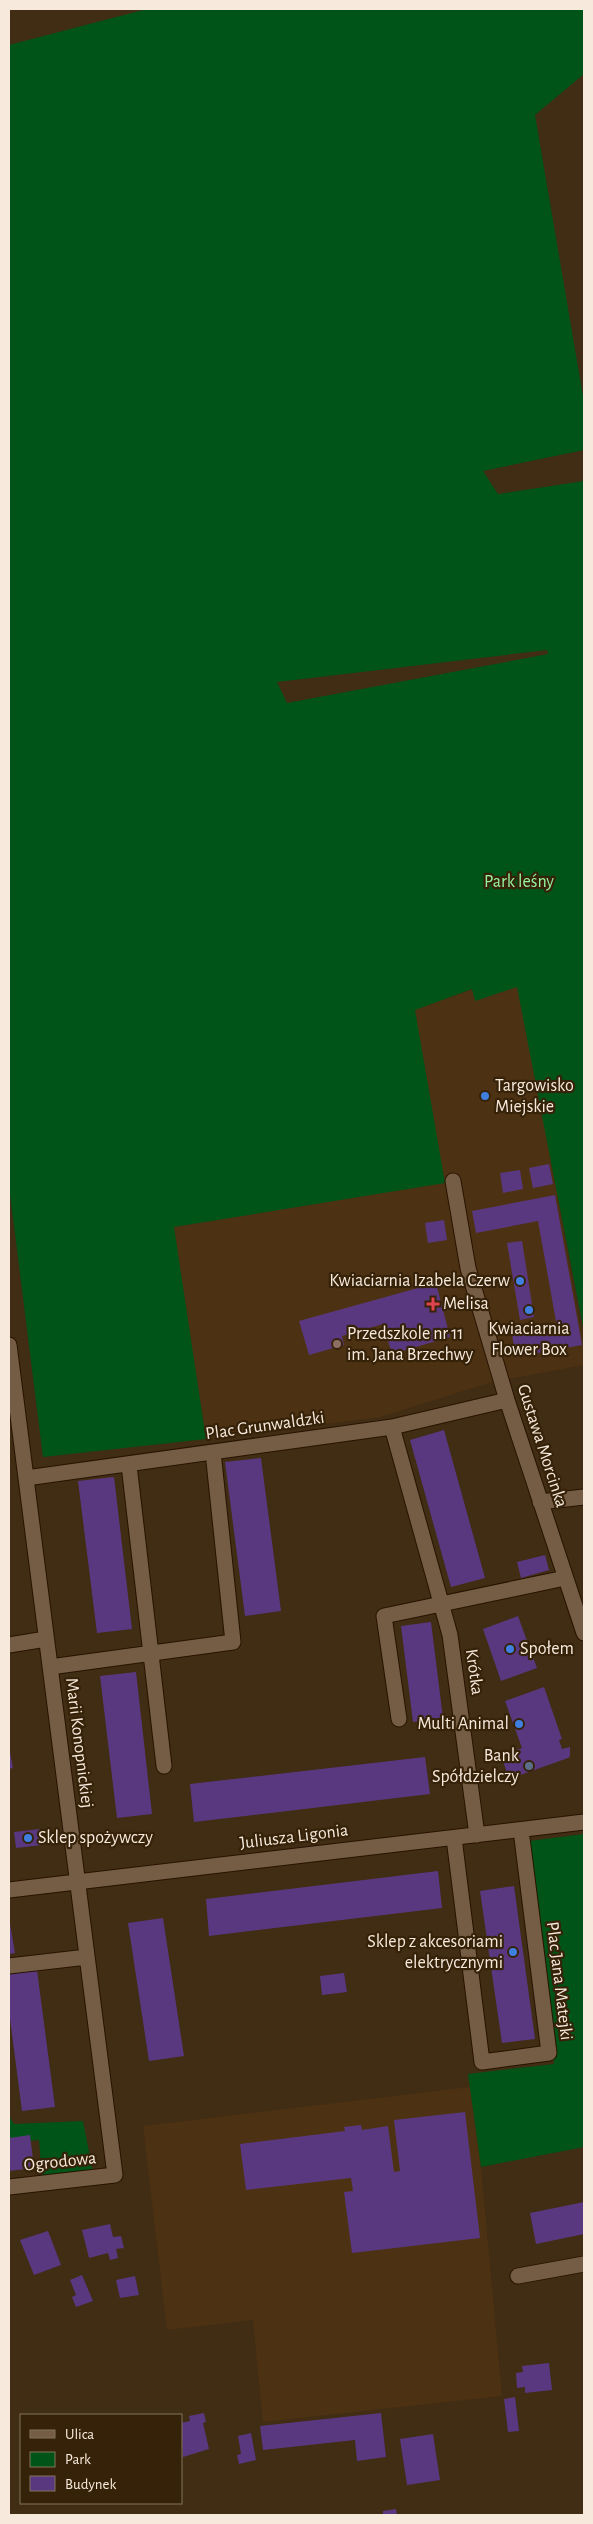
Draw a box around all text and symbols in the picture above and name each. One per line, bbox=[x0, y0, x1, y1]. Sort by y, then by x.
park label: Park leśny bbox=[484, 873, 554, 891]
place label: Targowisko Miejskie bbox=[495, 1077, 574, 1116]
marker: Targowisko Miejskie bbox=[479, 1090, 491, 1102]
place label: Kwiaciarnia Izabela Czerw bbox=[329, 1272, 510, 1290]
marker: Kwiaciarnia Izabela Czerw bbox=[514, 1275, 526, 1287]
place label: Melisa bbox=[443, 1295, 489, 1313]
marker: Melisa bbox=[427, 1298, 439, 1310]
marker: Kwiaciarnia Flower Box bbox=[523, 1304, 535, 1316]
place label: Kwiaciarnia Flower Box bbox=[488, 1320, 570, 1359]
place label: Przedszkole nr 11 im. Jana Brzechwy bbox=[347, 1325, 474, 1364]
marker: Przedszkole nr 11 im. Jana Brzechwy bbox=[331, 1338, 343, 1350]
street label: Gustawa Morcinka bbox=[514, 1382, 570, 1510]
street label: Plac Grunwaldzki bbox=[204, 1409, 326, 1443]
place label: Społem bbox=[520, 1640, 574, 1658]
marker: Społem bbox=[504, 1643, 516, 1655]
street label: Krótka bbox=[462, 1648, 486, 1696]
street label: Marii Konopnickiej bbox=[62, 1677, 96, 1809]
place label: Multi Animal bbox=[417, 1715, 509, 1733]
marker: Multi Animal bbox=[513, 1718, 525, 1730]
place label: Bank Spółdzielczy bbox=[432, 1747, 520, 1786]
marker: Bank Spółdzielczy bbox=[523, 1760, 535, 1772]
street label: Juliusza Ligonia bbox=[239, 1821, 349, 1853]
place label: Sklep spożywczy bbox=[38, 1829, 153, 1847]
marker: Sklep spożywczy bbox=[22, 1832, 34, 1844]
street label: Plac Jana Matejki bbox=[543, 1921, 575, 2041]
place label: Sklep z akcesoriami elektrycznymi bbox=[367, 1933, 503, 1972]
marker: Sklep z akcesoriami elektrycznymi bbox=[507, 1946, 519, 1958]
street label: Ogrodowa bbox=[23, 2149, 97, 2175]
legend bbox=[20, 2414, 182, 2504]
text: Ulica bbox=[65, 2427, 94, 2442]
text: Park bbox=[65, 2452, 91, 2467]
text: Budynek bbox=[65, 2477, 117, 2492]

